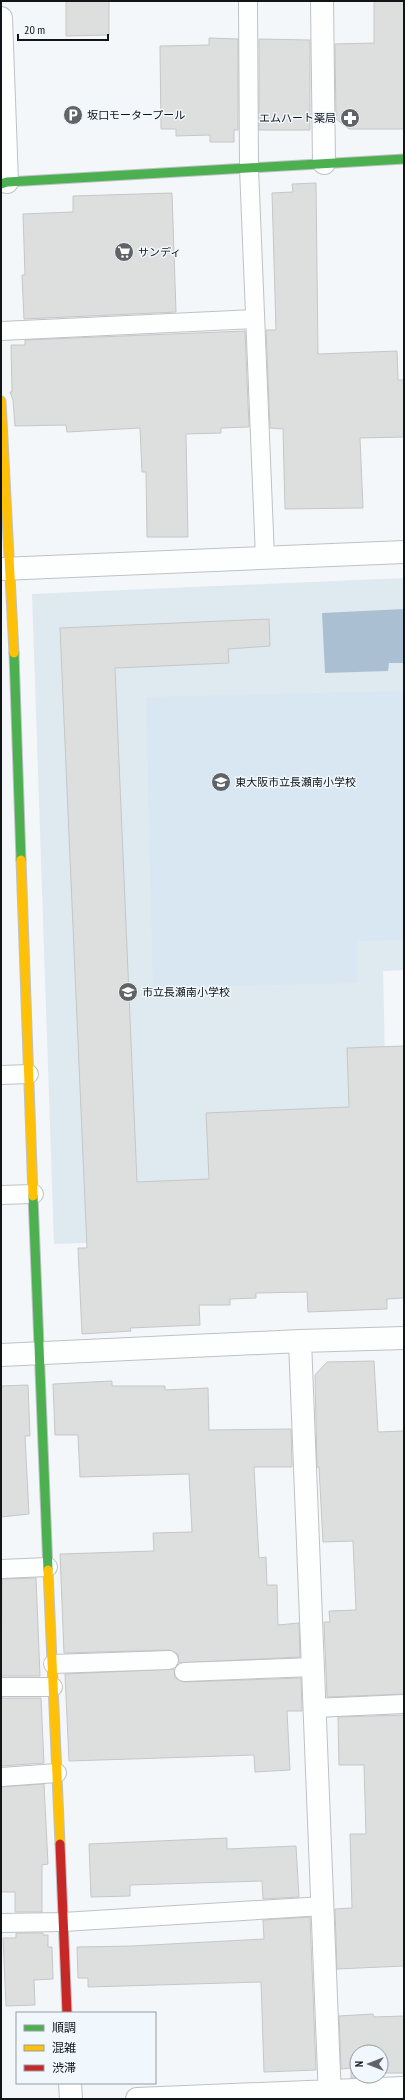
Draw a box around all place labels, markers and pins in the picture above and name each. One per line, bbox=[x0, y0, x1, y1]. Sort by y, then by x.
parking icon: 坂口モータープール bbox=[62, 104, 84, 126]
pharmacy icon: エムハート薬局 bbox=[339, 107, 361, 129]
place label: 坂口モータープール bbox=[87, 108, 185, 122]
place label: エムハート薬局 bbox=[259, 111, 336, 125]
supermarket icon: サンディ bbox=[113, 241, 135, 263]
place label: サンディ bbox=[138, 245, 181, 259]
school or university icon: 東大阪市立長瀬南小学校 bbox=[210, 771, 232, 793]
place label: 東大阪市立長瀬南小学校 bbox=[235, 775, 356, 789]
school or university icon: 市立長瀬南小学校 bbox=[117, 981, 139, 1003]
place label: 市立長瀬南小学校 bbox=[142, 985, 230, 999]

